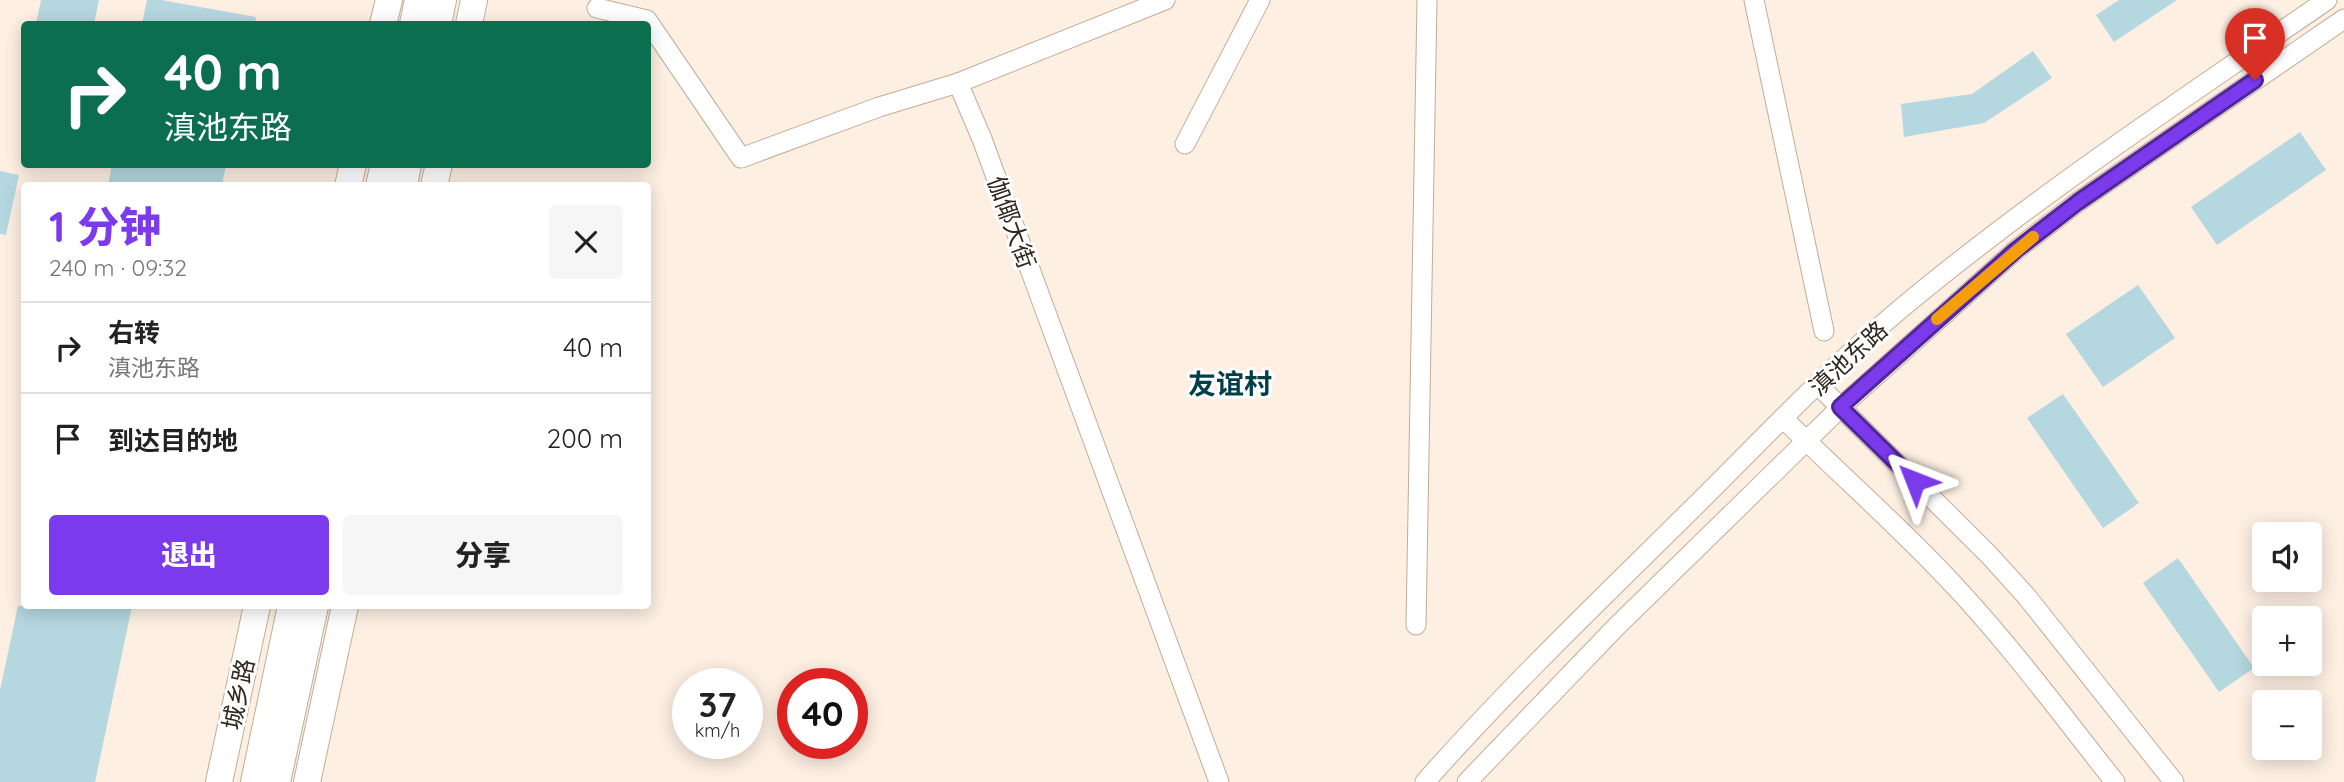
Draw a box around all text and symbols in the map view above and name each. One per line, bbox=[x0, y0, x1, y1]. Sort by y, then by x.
pin bbox=[2225, 8, 2285, 80]
icon: arrive bbox=[2236, 19, 2274, 57]
text: 40 m bbox=[164, 41, 282, 102]
icon: right bbox=[49, 49, 140, 140]
text: 滇池东路 bbox=[164, 107, 292, 147]
street label: 伽倻大街 bbox=[981, 172, 1043, 272]
text: 1 分钟 bbox=[49, 200, 161, 253]
button: close bbox=[549, 205, 623, 279]
text: 240 m · 09:32 bbox=[49, 253, 187, 282]
street label: 滇池东路 bbox=[1803, 314, 1893, 402]
text: 右转 bbox=[108, 316, 160, 349]
icon: right bbox=[49, 329, 87, 367]
text: 40 m bbox=[563, 331, 623, 364]
text: 滇池东路 bbox=[108, 353, 200, 382]
district label: 友谊村 bbox=[1188, 366, 1272, 401]
icon: arrive bbox=[49, 420, 87, 458]
text: 200 m bbox=[547, 422, 623, 455]
text: 到达目的地 bbox=[108, 424, 238, 457]
position arrow bbox=[1878, 444, 1952, 518]
button: 退出 bbox=[49, 515, 329, 595]
button: 分享 bbox=[343, 515, 623, 595]
map controls bbox=[2252, 522, 2322, 760]
button: sound bbox=[2252, 522, 2322, 592]
button: + bbox=[2252, 606, 2322, 676]
street label: 城乡路 bbox=[216, 656, 260, 732]
speed limit sign: 40 bbox=[777, 668, 868, 759]
text: 37 bbox=[698, 682, 737, 726]
button: − bbox=[2252, 690, 2322, 760]
text: km/h bbox=[695, 719, 740, 742]

